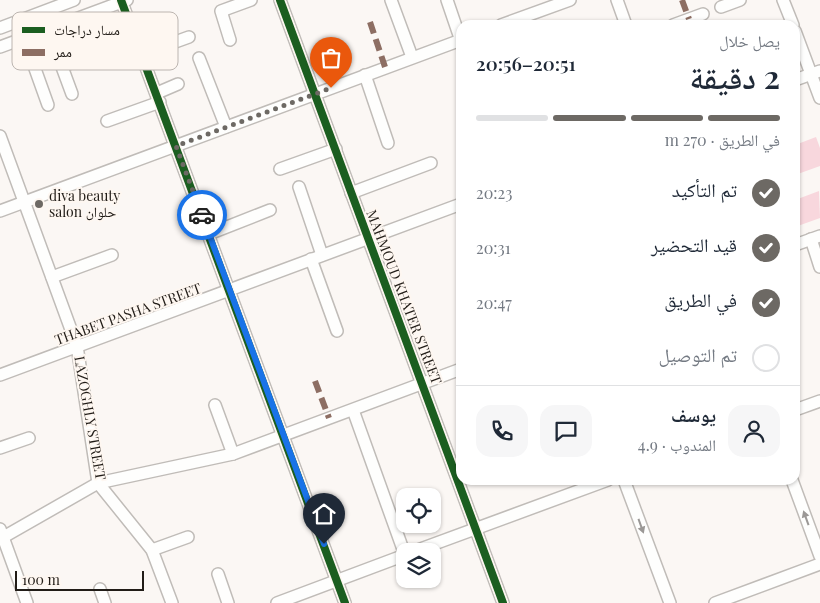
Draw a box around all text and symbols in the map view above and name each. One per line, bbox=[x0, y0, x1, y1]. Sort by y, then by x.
legend bbox=[12, 12, 178, 70]
text: مسار دراجات bbox=[54, 20, 120, 39]
text: يصل خلال bbox=[719, 30, 780, 51]
pin bbox=[310, 37, 352, 88]
text: ممر bbox=[53, 42, 72, 61]
icon: bag bbox=[317, 44, 345, 72]
text: 20:51–20:56 bbox=[476, 50, 576, 76]
text: 2 دقيقة bbox=[690, 54, 780, 97]
text: في الطريق · 270 m bbox=[665, 129, 780, 150]
text: تم التأكيد bbox=[672, 176, 737, 202]
icon: check bbox=[752, 179, 780, 207]
text: 20:23 bbox=[476, 182, 512, 203]
place label: diva beauty salon حلوان bbox=[49, 186, 120, 221]
courier bbox=[177, 190, 227, 240]
marker: diva beauty salon حلوان bbox=[33, 198, 45, 210]
icon: car bbox=[188, 201, 216, 229]
street label: MAHMOUD KHATER STREET bbox=[362, 207, 447, 387]
text: قيد التحضير bbox=[651, 231, 737, 257]
icon: check bbox=[752, 234, 780, 262]
text: 20:31 bbox=[476, 237, 511, 258]
street label: THABET PASHA STREET bbox=[52, 278, 204, 349]
text: في الطريق bbox=[664, 286, 737, 312]
icon: check bbox=[752, 289, 780, 317]
text: 20:47 bbox=[476, 292, 512, 313]
text: تم التوصيل bbox=[658, 341, 737, 367]
street label: LAZOGHLY STREET bbox=[70, 354, 111, 482]
text: يوسف bbox=[671, 401, 716, 427]
button: phone bbox=[476, 405, 528, 457]
button: chat bbox=[540, 405, 592, 457]
button: person bbox=[728, 405, 780, 457]
text: المندوب · 4.9 bbox=[638, 434, 716, 455]
map controls bbox=[396, 488, 441, 588]
button: locate bbox=[396, 488, 441, 533]
pin bbox=[303, 493, 345, 544]
icon: home bbox=[310, 500, 338, 528]
one-way arrow bbox=[802, 510, 810, 525]
one-way arrow bbox=[637, 519, 645, 534]
button: layers bbox=[396, 543, 441, 588]
scale bar bbox=[15, 568, 144, 591]
text: 100 m bbox=[22, 570, 60, 589]

